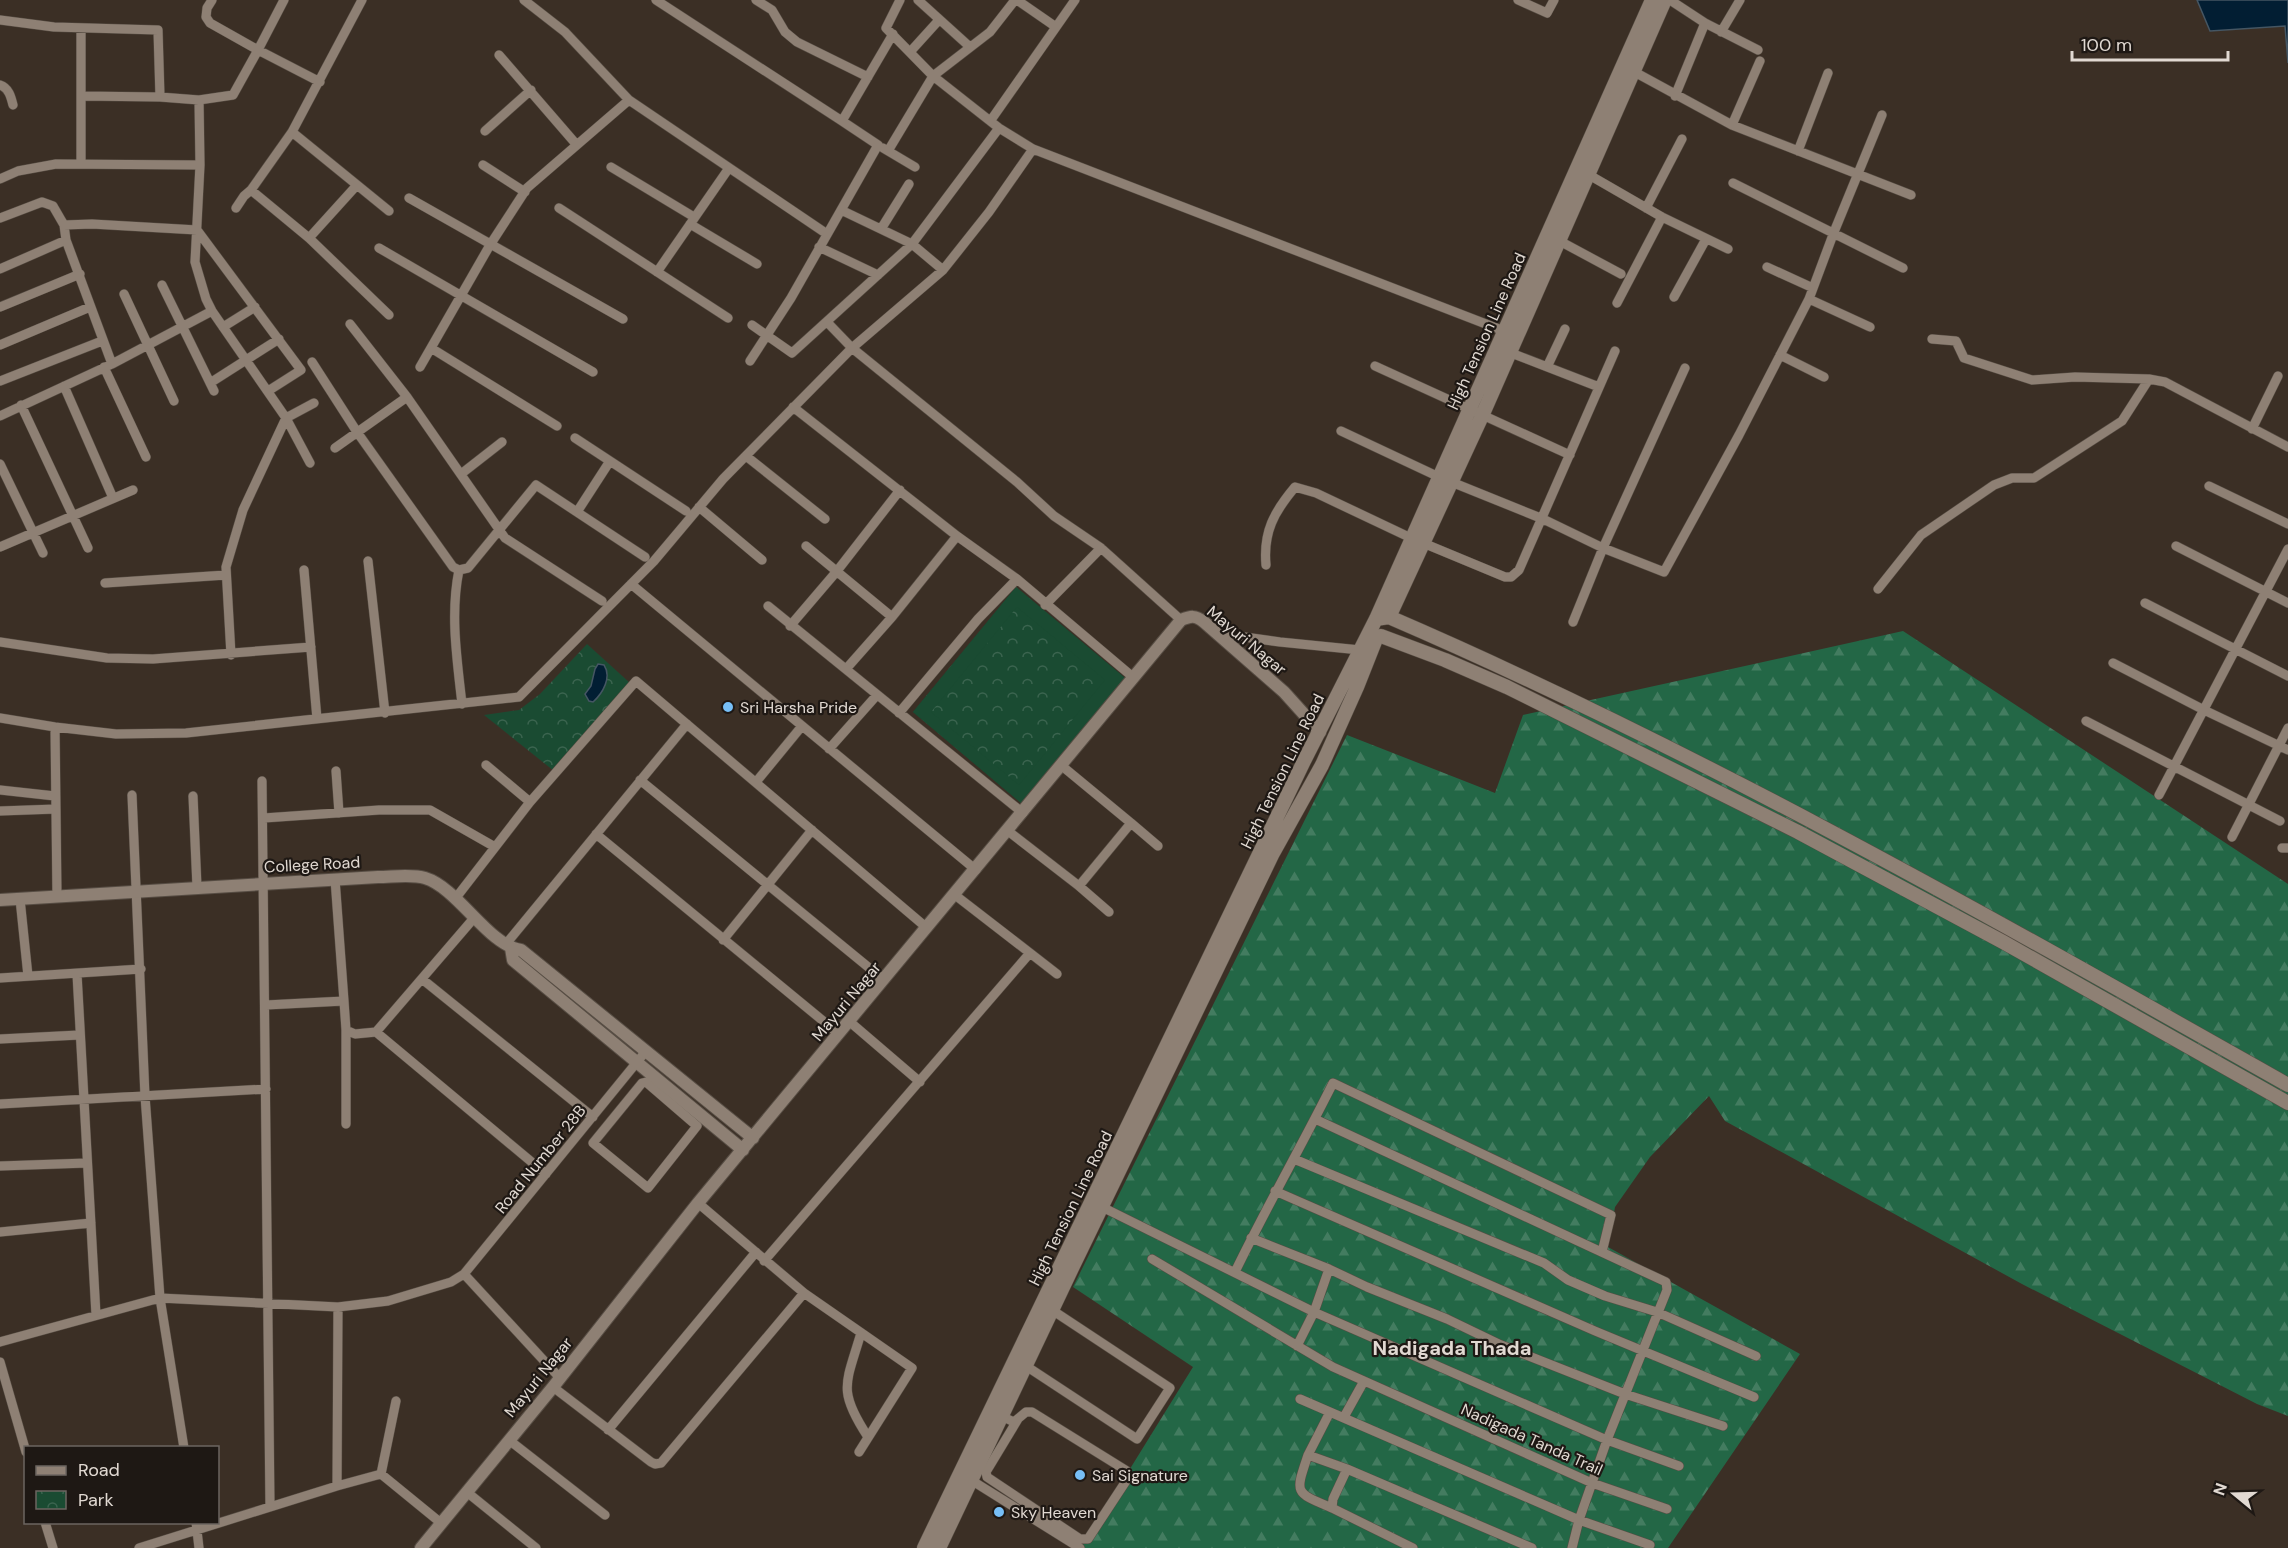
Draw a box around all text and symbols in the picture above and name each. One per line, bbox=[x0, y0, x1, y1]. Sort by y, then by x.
scale bar bbox=[2072, 24, 2228, 62]
text: 100 m bbox=[2081, 33, 2132, 57]
street label: High Tension Line Road bbox=[1442, 249, 1531, 413]
street label: Mayuri Nagar bbox=[1203, 601, 1291, 680]
street label: High Tension Line Road bbox=[1236, 690, 1329, 852]
place label: Sri Harsha Pride bbox=[740, 697, 857, 718]
marker: Sri Harsha Pride bbox=[721, 700, 735, 714]
street label: College Road bbox=[263, 851, 361, 878]
street label: Mayuri Nagar bbox=[807, 957, 886, 1045]
street label: Road Number 28B bbox=[490, 1101, 591, 1218]
street label: High Tension Line Road bbox=[1024, 1127, 1117, 1289]
street label: Mayuri Nagar bbox=[500, 1333, 577, 1422]
district label: Nadigada Thada bbox=[1373, 1335, 1531, 1361]
street label: Nadigada Tanda Trail bbox=[1458, 1399, 1606, 1480]
legend bbox=[24, 1446, 219, 1524]
text: Road bbox=[78, 1458, 120, 1482]
north arrow bbox=[2204, 1464, 2264, 1524]
place label: Sai Signature bbox=[1092, 1465, 1188, 1486]
marker: Sai Signature bbox=[1073, 1468, 1087, 1482]
text: N bbox=[2208, 1480, 2232, 1498]
text: Park bbox=[78, 1488, 114, 1512]
place label: Sky Heaven bbox=[1011, 1502, 1096, 1523]
marker: Sky Heaven bbox=[992, 1505, 1006, 1519]

